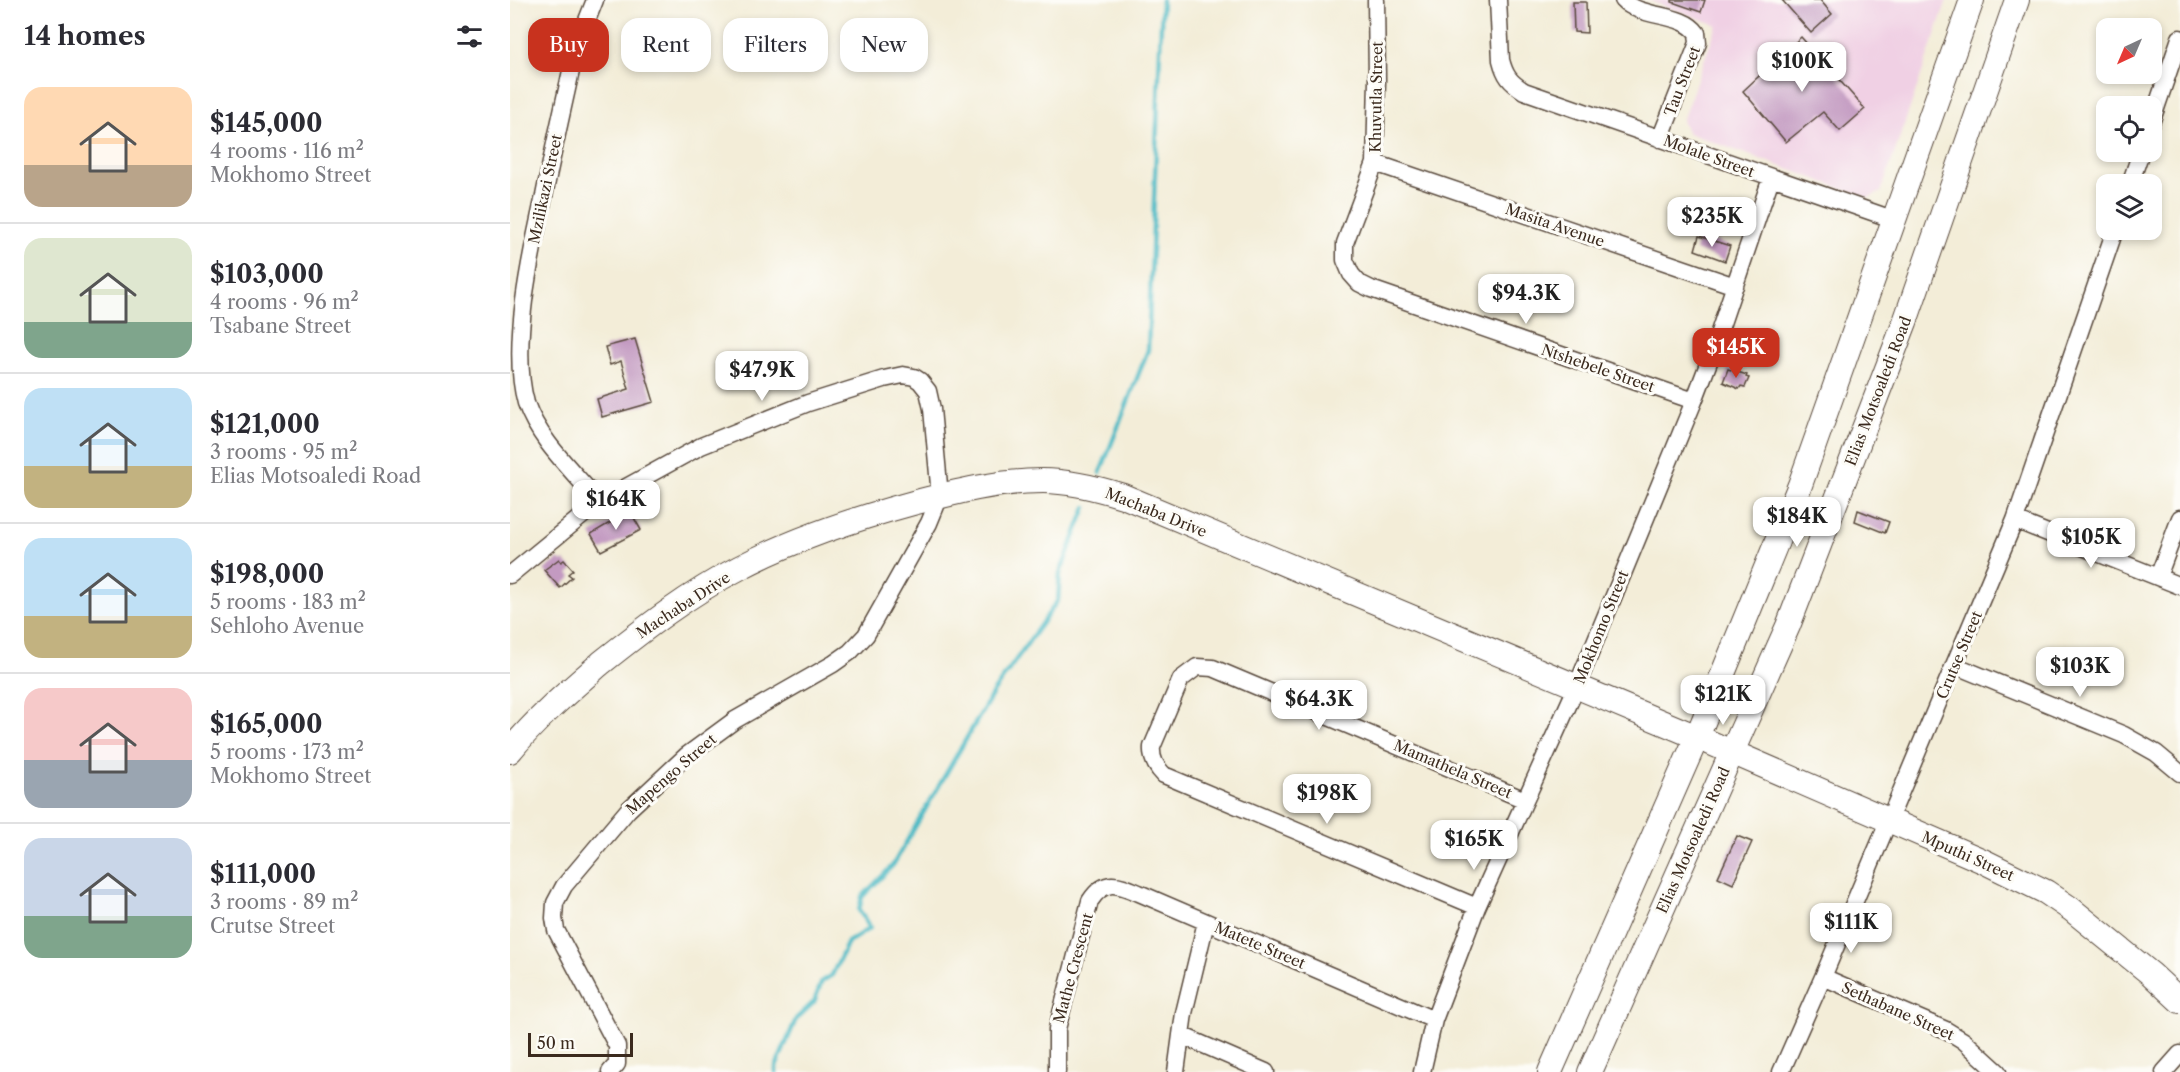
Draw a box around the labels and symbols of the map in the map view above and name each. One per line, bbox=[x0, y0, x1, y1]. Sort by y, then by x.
north arrow bbox=[2096, 18, 2162, 84]
street label: Khuvutla Street bbox=[1366, 40, 1386, 153]
pin: $100K bbox=[1760, 42, 1844, 93]
street label: Tau Street bbox=[1660, 43, 1704, 119]
street label: Molale Street bbox=[1661, 131, 1758, 182]
street label: Mzilikazi Street bbox=[524, 132, 566, 246]
pin: $235K bbox=[1670, 197, 1754, 248]
street label: Masita Avenue bbox=[1503, 199, 1607, 251]
pin: $94.3K bbox=[1477, 274, 1575, 325]
street label: Elias Motsoaledi Road bbox=[1841, 314, 1915, 468]
pin: $145K bbox=[1694, 328, 1778, 379]
street label: Ntshebele Street bbox=[1539, 340, 1658, 397]
pin: $47.9K bbox=[713, 351, 811, 402]
pin: $164K bbox=[574, 480, 658, 531]
street label: Machaba Drive bbox=[1102, 483, 1210, 541]
pin: $184K bbox=[1755, 497, 1839, 548]
pin: $105K bbox=[2049, 518, 2133, 569]
street label: Mokhomo Street bbox=[1570, 567, 1633, 687]
street label: Machaba Drive bbox=[633, 568, 733, 642]
street label: Crutse Street bbox=[1932, 607, 1986, 702]
pin: $103K bbox=[2038, 647, 2122, 698]
pin: $121K bbox=[1681, 675, 1765, 726]
pin: $64.3K bbox=[1270, 680, 1368, 731]
street label: Mapengo Street bbox=[622, 729, 721, 818]
street label: Mamathela Street bbox=[1391, 736, 1516, 803]
street label: Elias Motsoaledi Road bbox=[1652, 764, 1734, 916]
pin: $198K bbox=[1285, 774, 1369, 825]
pin: $165K bbox=[1432, 820, 1516, 871]
street label: Mputhi Street bbox=[1919, 827, 2018, 885]
pin: $111K bbox=[1809, 903, 1893, 954]
street label: Mathe Crescent bbox=[1049, 910, 1097, 1025]
street label: Matete Street bbox=[1212, 917, 1309, 973]
street label: Sethabane Street bbox=[1839, 978, 1958, 1045]
scale bar bbox=[528, 1030, 633, 1058]

